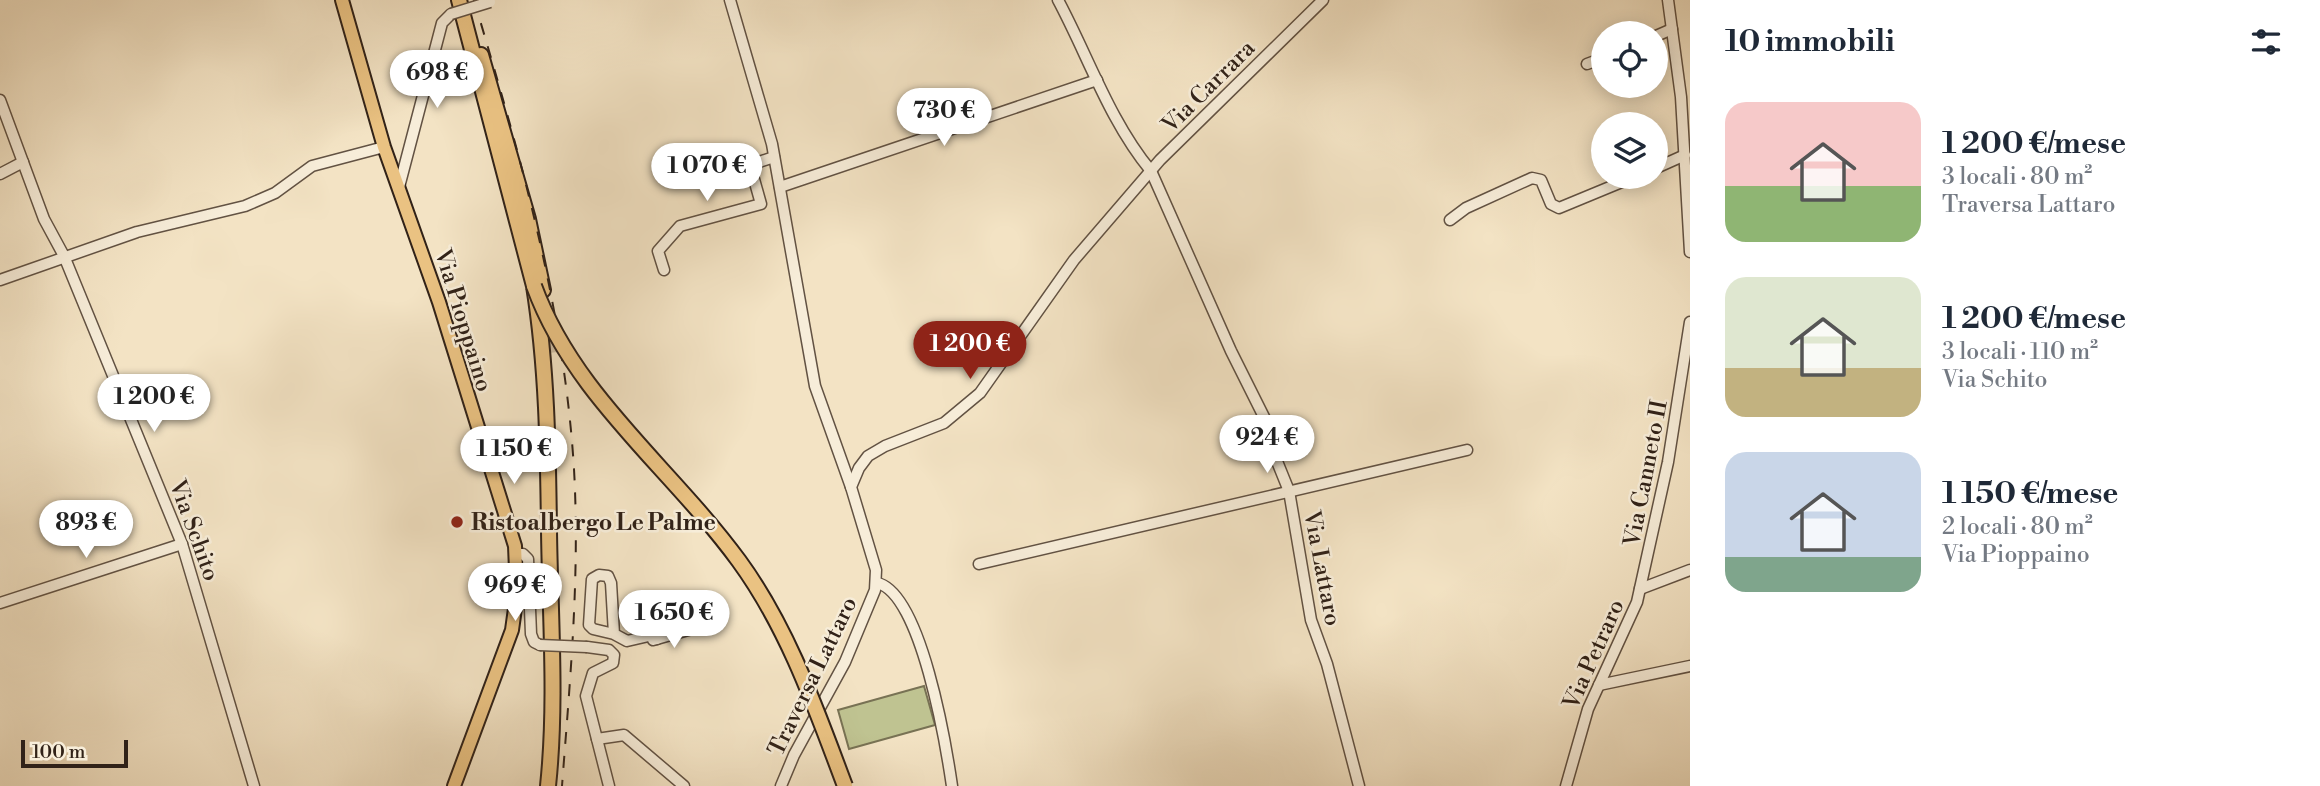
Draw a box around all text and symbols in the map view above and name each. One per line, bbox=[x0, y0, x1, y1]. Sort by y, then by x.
map controls bbox=[1591, 21, 1668, 189]
button: locate bbox=[1591, 21, 1668, 98]
text: 10 immobili bbox=[1725, 23, 1895, 61]
icon: filters bbox=[2247, 23, 2285, 61]
street label: Via Carrara bbox=[1156, 34, 1261, 140]
pin: 698 € bbox=[388, 50, 486, 110]
text: 698 € bbox=[406, 59, 468, 87]
pin: 730 € bbox=[895, 88, 993, 148]
text: 730 € bbox=[913, 97, 975, 125]
button: layers bbox=[1591, 112, 1668, 189]
text: 1 200 €/mese bbox=[1942, 125, 2126, 163]
icon: home bbox=[1781, 130, 1865, 214]
pin: 1 070 € bbox=[642, 144, 772, 203]
text: 1 070 € bbox=[667, 152, 747, 180]
text: 3 locali · 80 m² bbox=[1942, 163, 2092, 191]
text: Traversa Lattaro bbox=[1942, 191, 2115, 219]
street label: Via Pioppaino bbox=[428, 245, 498, 395]
text: 1 200 €/mese bbox=[1942, 300, 2126, 338]
icon: home bbox=[1781, 305, 1865, 389]
pin: 1 200 € bbox=[905, 322, 1035, 381]
text: 1 200 € bbox=[929, 330, 1011, 358]
text: 3 locali · 110 m² bbox=[1942, 338, 2098, 366]
text: Via Schito bbox=[1942, 366, 2048, 394]
pin: 1 200 € bbox=[89, 374, 219, 434]
text: 1 200 € bbox=[113, 383, 195, 411]
street label: Via Canneto II bbox=[1618, 397, 1674, 550]
pin: 924 € bbox=[1218, 416, 1316, 475]
text: 924 € bbox=[1235, 424, 1299, 452]
pin: 1 150 € bbox=[449, 426, 579, 486]
text: 1 150 € bbox=[476, 435, 552, 463]
street label: Via Schito bbox=[163, 475, 225, 585]
text: 1 150 €/mese bbox=[1942, 475, 2118, 513]
icon: home bbox=[1781, 480, 1865, 564]
pin: 893 € bbox=[37, 500, 135, 560]
street label: Via Lattaro bbox=[1297, 507, 1347, 628]
text: 893 € bbox=[55, 509, 117, 537]
place label: Ristoalbergo Le Palme bbox=[471, 509, 716, 537]
text: 2 locali · 80 m² bbox=[1942, 513, 2093, 541]
marker: Ristoalbergo Le Palme bbox=[449, 514, 465, 530]
text: Via Pioppaino bbox=[1942, 541, 2090, 569]
pin: 969 € bbox=[466, 564, 564, 623]
text: 969 € bbox=[484, 572, 546, 600]
pin: 1 650 € bbox=[609, 590, 739, 650]
street label: Traversa Lattaro bbox=[762, 592, 863, 760]
street label: Via Petraro bbox=[1557, 595, 1631, 715]
text: 1 650 € bbox=[635, 599, 713, 627]
scale bar bbox=[21, 737, 128, 769]
text: 100 m bbox=[32, 740, 85, 764]

